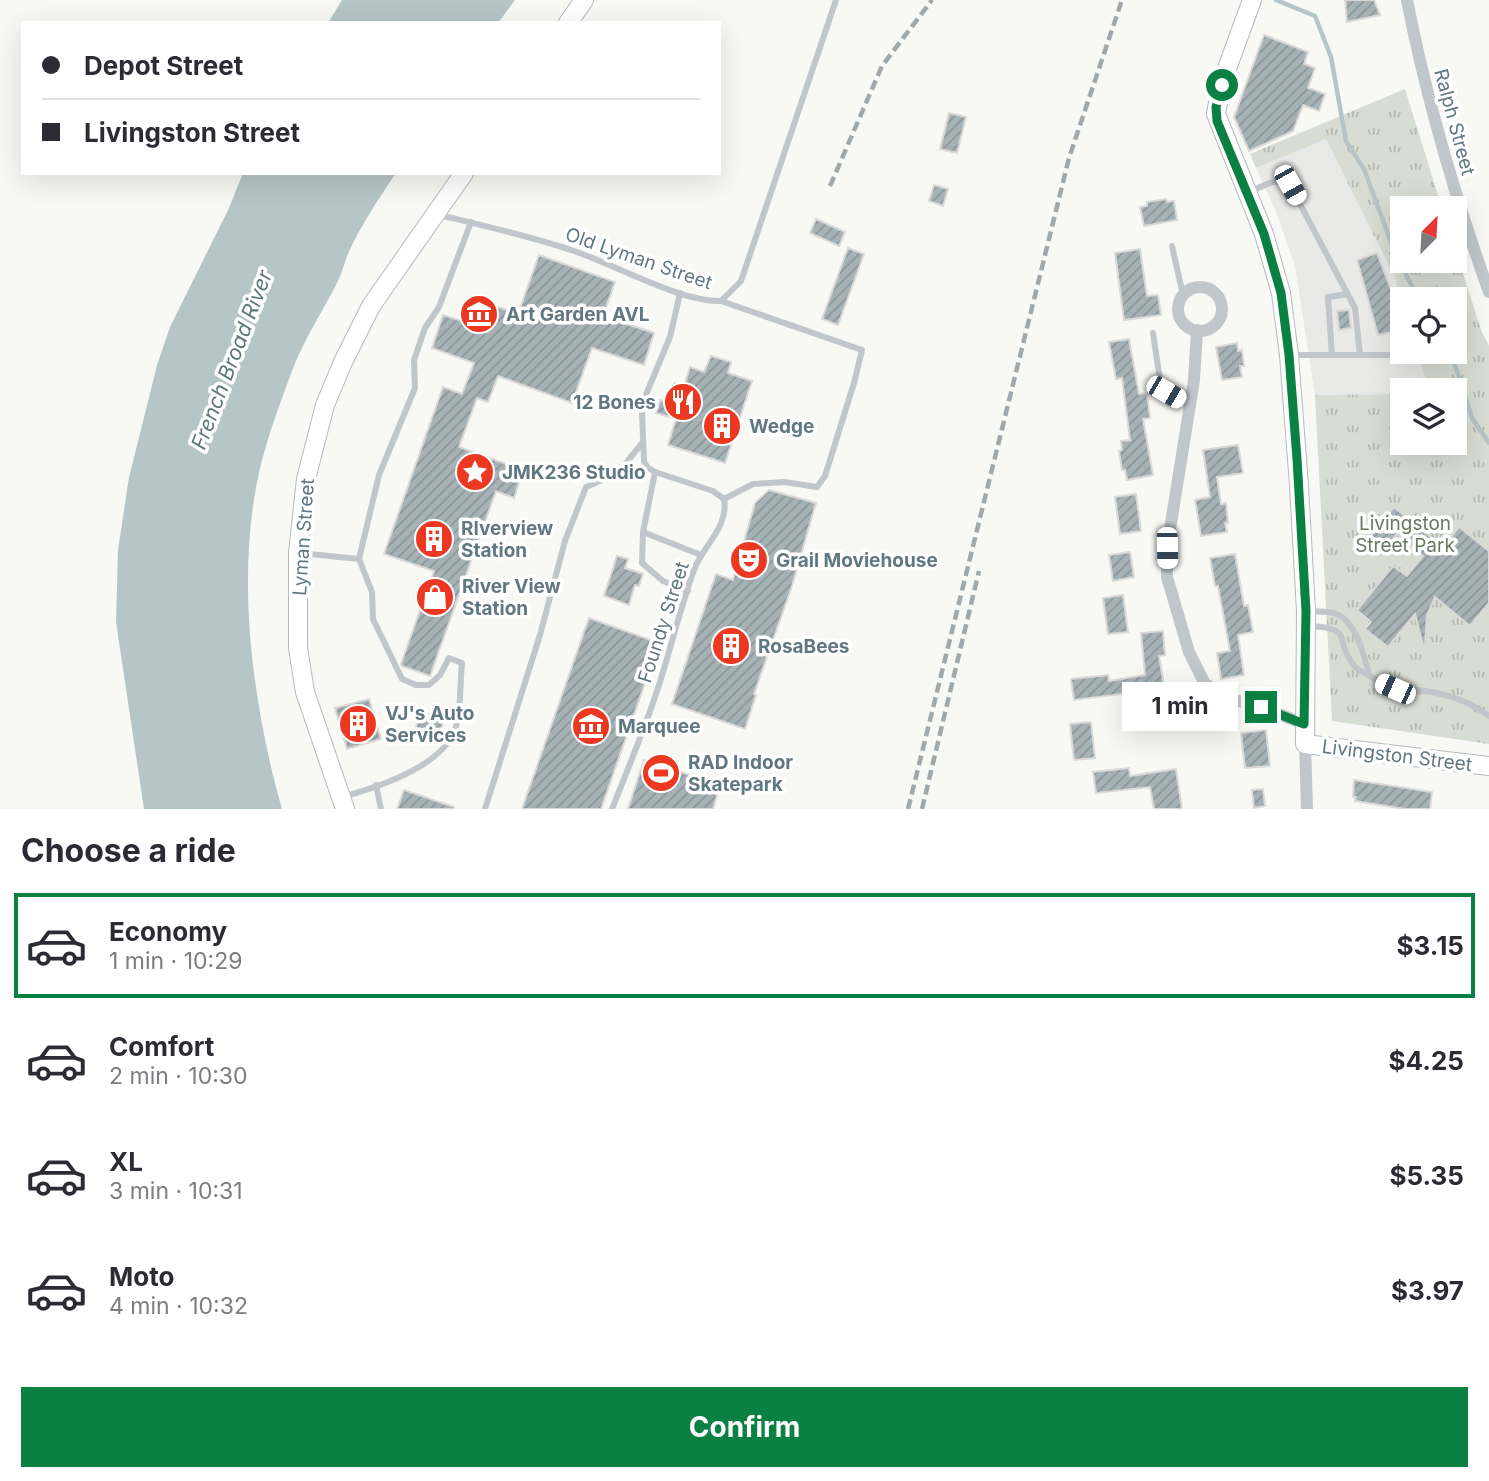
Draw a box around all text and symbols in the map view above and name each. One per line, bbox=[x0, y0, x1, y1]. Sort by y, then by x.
text: Depot Street bbox=[84, 50, 243, 81]
street label: Ralph Street bbox=[1429, 66, 1480, 178]
route start bbox=[1206, 69, 1238, 101]
text: Livingston Street bbox=[84, 117, 300, 148]
car bbox=[1271, 162, 1310, 208]
north arrow bbox=[1390, 196, 1466, 273]
map controls bbox=[1390, 196, 1467, 455]
street label: Old Lyman Street bbox=[562, 223, 715, 294]
water label: French Broad River bbox=[186, 266, 278, 453]
button: locate bbox=[1390, 287, 1467, 364]
museum icon: Art Garden AVL bbox=[458, 293, 500, 335]
place label: Art Garden AVL bbox=[506, 303, 650, 326]
car bbox=[1143, 372, 1190, 412]
button: layers bbox=[1390, 378, 1467, 455]
restaurant icon: 12 Bones bbox=[662, 381, 704, 423]
place label: 12 Bones bbox=[573, 391, 656, 414]
building icon: Wedge bbox=[701, 405, 743, 447]
place label: Wedge bbox=[749, 415, 814, 438]
place icon: JMK236 Studio bbox=[454, 451, 496, 493]
place label: JMK236 Studio bbox=[502, 461, 646, 484]
street label: Lyman Street bbox=[288, 478, 319, 597]
park label: Livingston Street Park bbox=[1355, 512, 1455, 557]
place label: RIverview Station bbox=[461, 517, 553, 562]
building icon: RIverview Station bbox=[413, 518, 455, 560]
car bbox=[1157, 527, 1178, 569]
theatre icon: Grail Moviehouse bbox=[728, 539, 770, 581]
place label: Grail Moviehouse bbox=[776, 549, 938, 572]
street label: Foundy Street bbox=[633, 559, 694, 685]
place label: River View Station bbox=[462, 575, 561, 620]
shop icon: River View Station bbox=[414, 576, 456, 618]
building icon: RosaBees bbox=[710, 625, 752, 667]
place label: RosaBees bbox=[758, 635, 849, 658]
car bbox=[1372, 671, 1419, 707]
callout: 1 min bbox=[1121, 682, 1236, 732]
route end bbox=[1245, 691, 1277, 723]
text: 1 min bbox=[1152, 692, 1208, 720]
place label: VJ's Auto Services bbox=[385, 702, 474, 747]
building icon: VJ's Auto Services bbox=[337, 703, 379, 745]
museum icon: Marquee bbox=[570, 705, 612, 747]
place label: Marquee bbox=[618, 715, 700, 738]
street label: Livingston Street bbox=[1321, 735, 1473, 776]
place label: RAD Indoor Skatepark bbox=[688, 751, 793, 796]
sports icon: RAD Indoor Skatepark bbox=[640, 752, 682, 794]
text: Choose a ride bbox=[21, 831, 236, 870]
icon: car bbox=[25, 914, 88, 977]
text: Economy bbox=[109, 916, 227, 947]
text: $3.15 bbox=[1397, 930, 1464, 961]
text: 1 min · 10:29 bbox=[109, 947, 242, 975]
icon: car bbox=[25, 1029, 88, 1092]
text: Comfort bbox=[109, 1031, 214, 1062]
text: $4.25 bbox=[1389, 1045, 1464, 1076]
text: 2 min · 10:30 bbox=[109, 1062, 248, 1090]
icon: car bbox=[25, 1144, 88, 1207]
text: XL bbox=[109, 1146, 143, 1177]
text: $5.35 bbox=[1389, 1160, 1464, 1191]
text: 3 min · 10:31 bbox=[109, 1177, 243, 1205]
icon: car bbox=[25, 1259, 88, 1322]
text: Moto bbox=[109, 1261, 174, 1292]
text: $3.97 bbox=[1391, 1275, 1464, 1306]
text: 4 min · 10:32 bbox=[109, 1292, 248, 1320]
button: Confirm bbox=[21, 1387, 1468, 1467]

